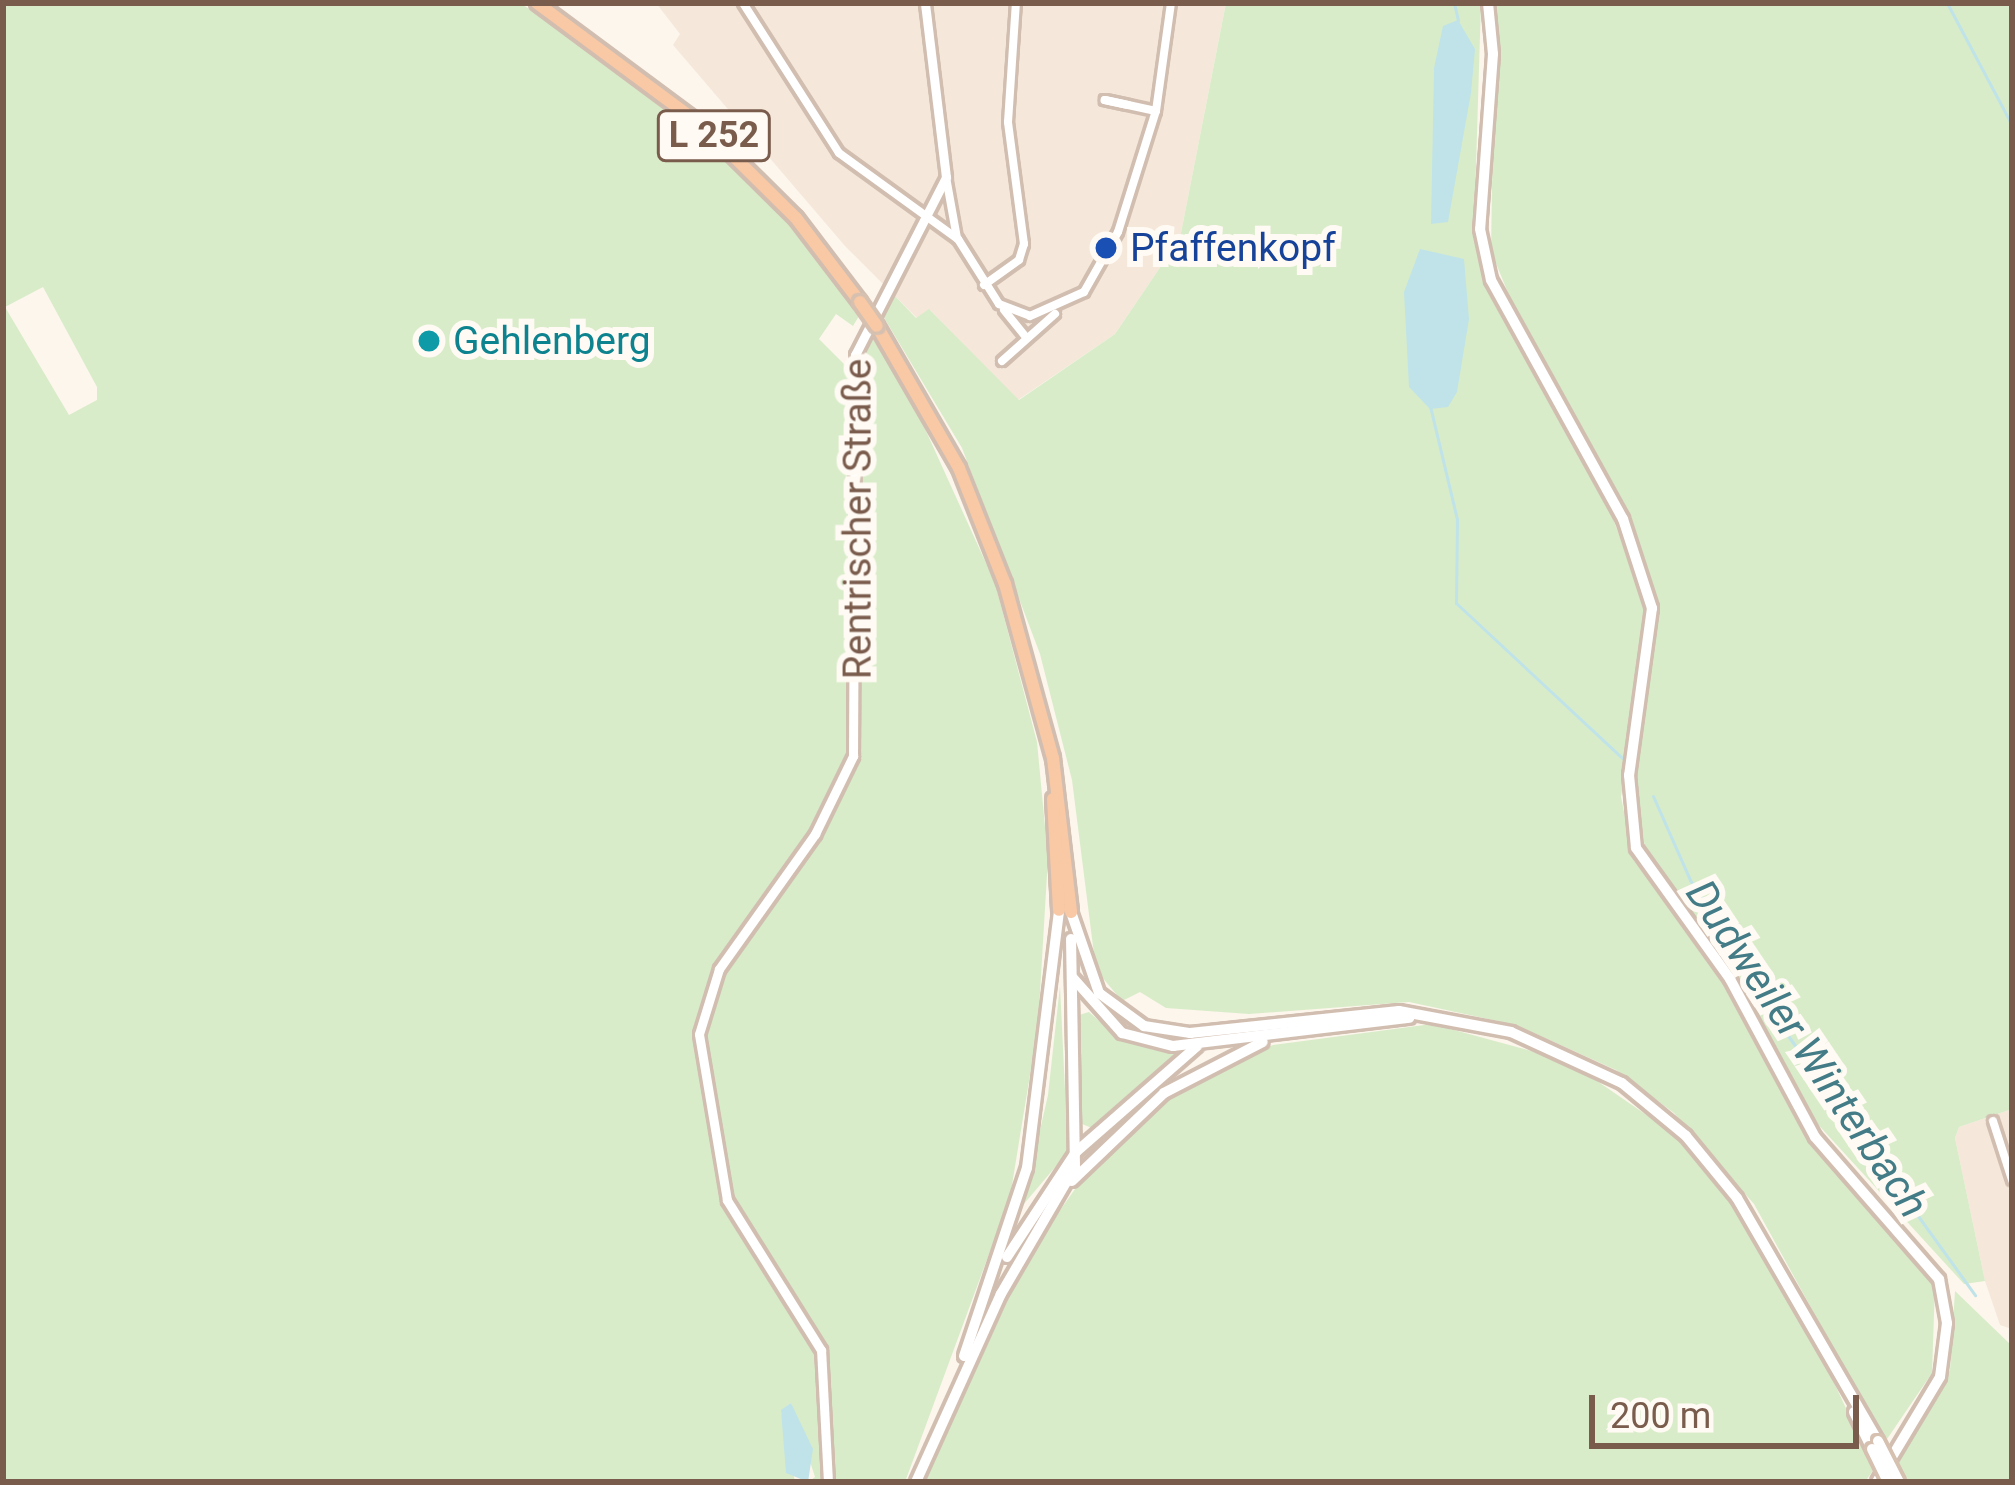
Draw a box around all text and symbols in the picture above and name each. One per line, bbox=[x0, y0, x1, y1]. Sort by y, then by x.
road number: L 252 bbox=[654, 106, 774, 166]
place label: Pfaffenkopf bbox=[1130, 225, 1336, 271]
marker: Pfaffenkopf bbox=[1093, 235, 1119, 261]
place label: Gehlenberg bbox=[453, 318, 651, 364]
marker: Gehlenberg bbox=[416, 328, 442, 354]
street label: Rentrischer Straße bbox=[835, 359, 881, 679]
water label: Dudweiler Winterbach bbox=[1675, 871, 1939, 1227]
scale bar bbox=[1595, 1371, 1865, 1445]
text: 200 m bbox=[1610, 1395, 1711, 1437]

